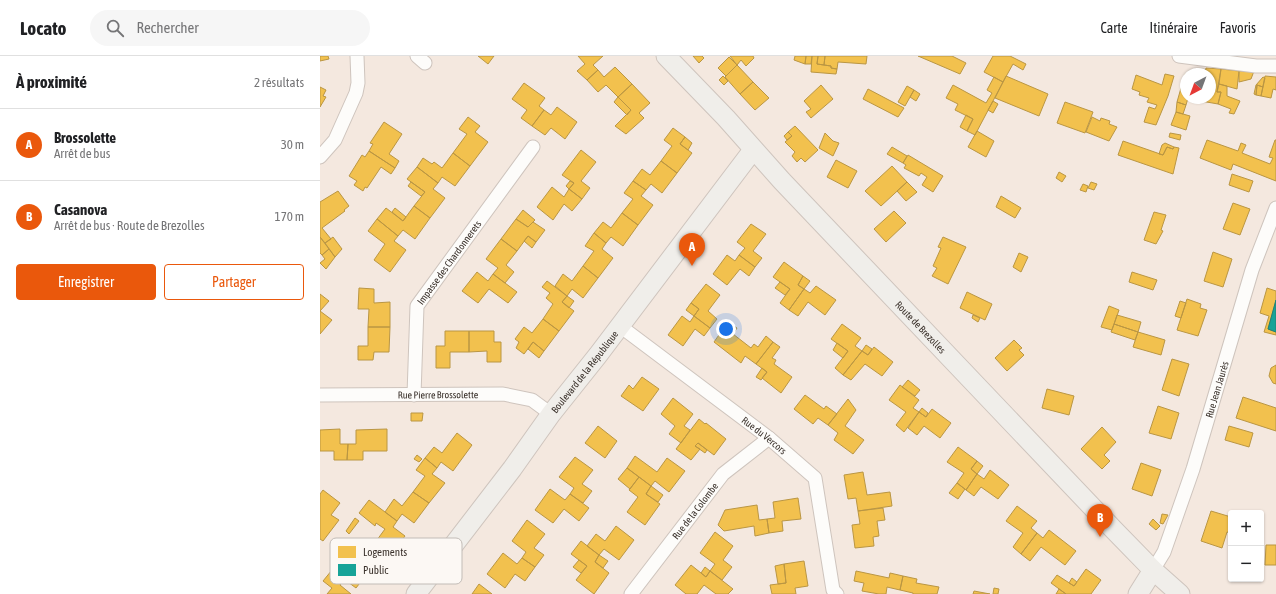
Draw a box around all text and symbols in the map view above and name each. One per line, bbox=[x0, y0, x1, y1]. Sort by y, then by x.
search box bbox=[90, 10, 370, 46]
text: Locato bbox=[20, 17, 66, 39]
icon: search bbox=[104, 17, 126, 39]
text: Rechercher bbox=[136, 19, 199, 36]
text: Carte bbox=[1101, 20, 1128, 36]
text: Itinéraire bbox=[1150, 20, 1198, 36]
text: Favoris bbox=[1220, 20, 1256, 36]
north arrow bbox=[1180, 68, 1216, 104]
text: À proximité bbox=[16, 72, 87, 92]
text: 2 résultats bbox=[254, 75, 304, 90]
text: Brossolette bbox=[54, 129, 116, 146]
text: A bbox=[26, 137, 32, 152]
text: 30 m bbox=[281, 137, 304, 152]
text: Arrêt de bus bbox=[54, 146, 110, 161]
text: Casanova bbox=[54, 201, 107, 218]
text: B bbox=[26, 209, 32, 224]
text: 170 m bbox=[275, 209, 304, 224]
text: Arrêt de bus · Route de Brezolles bbox=[54, 218, 205, 233]
street label: Impasse des Chardonnerets bbox=[415, 218, 483, 306]
pin: A bbox=[679, 233, 705, 266]
button: Enregistrer bbox=[16, 264, 156, 300]
button: Partager bbox=[164, 264, 304, 300]
street label: Route de Brezolles bbox=[894, 299, 948, 356]
your location bbox=[716, 319, 736, 339]
street label: Boulevard de la République bbox=[549, 328, 620, 415]
street label: Rue Jean Jaurès bbox=[1203, 360, 1230, 419]
street label: Rue Pierre Brossolette bbox=[398, 389, 479, 400]
street label: Rue du Vercors bbox=[740, 414, 789, 457]
street label: Rue de la Colombe bbox=[670, 480, 720, 541]
pin: B bbox=[1087, 504, 1113, 537]
map controls bbox=[1228, 510, 1264, 582]
button: + bbox=[1228, 510, 1264, 546]
legend bbox=[330, 538, 462, 584]
text: Logements bbox=[363, 546, 407, 558]
button: − bbox=[1228, 546, 1264, 582]
text: Public bbox=[363, 564, 389, 576]

